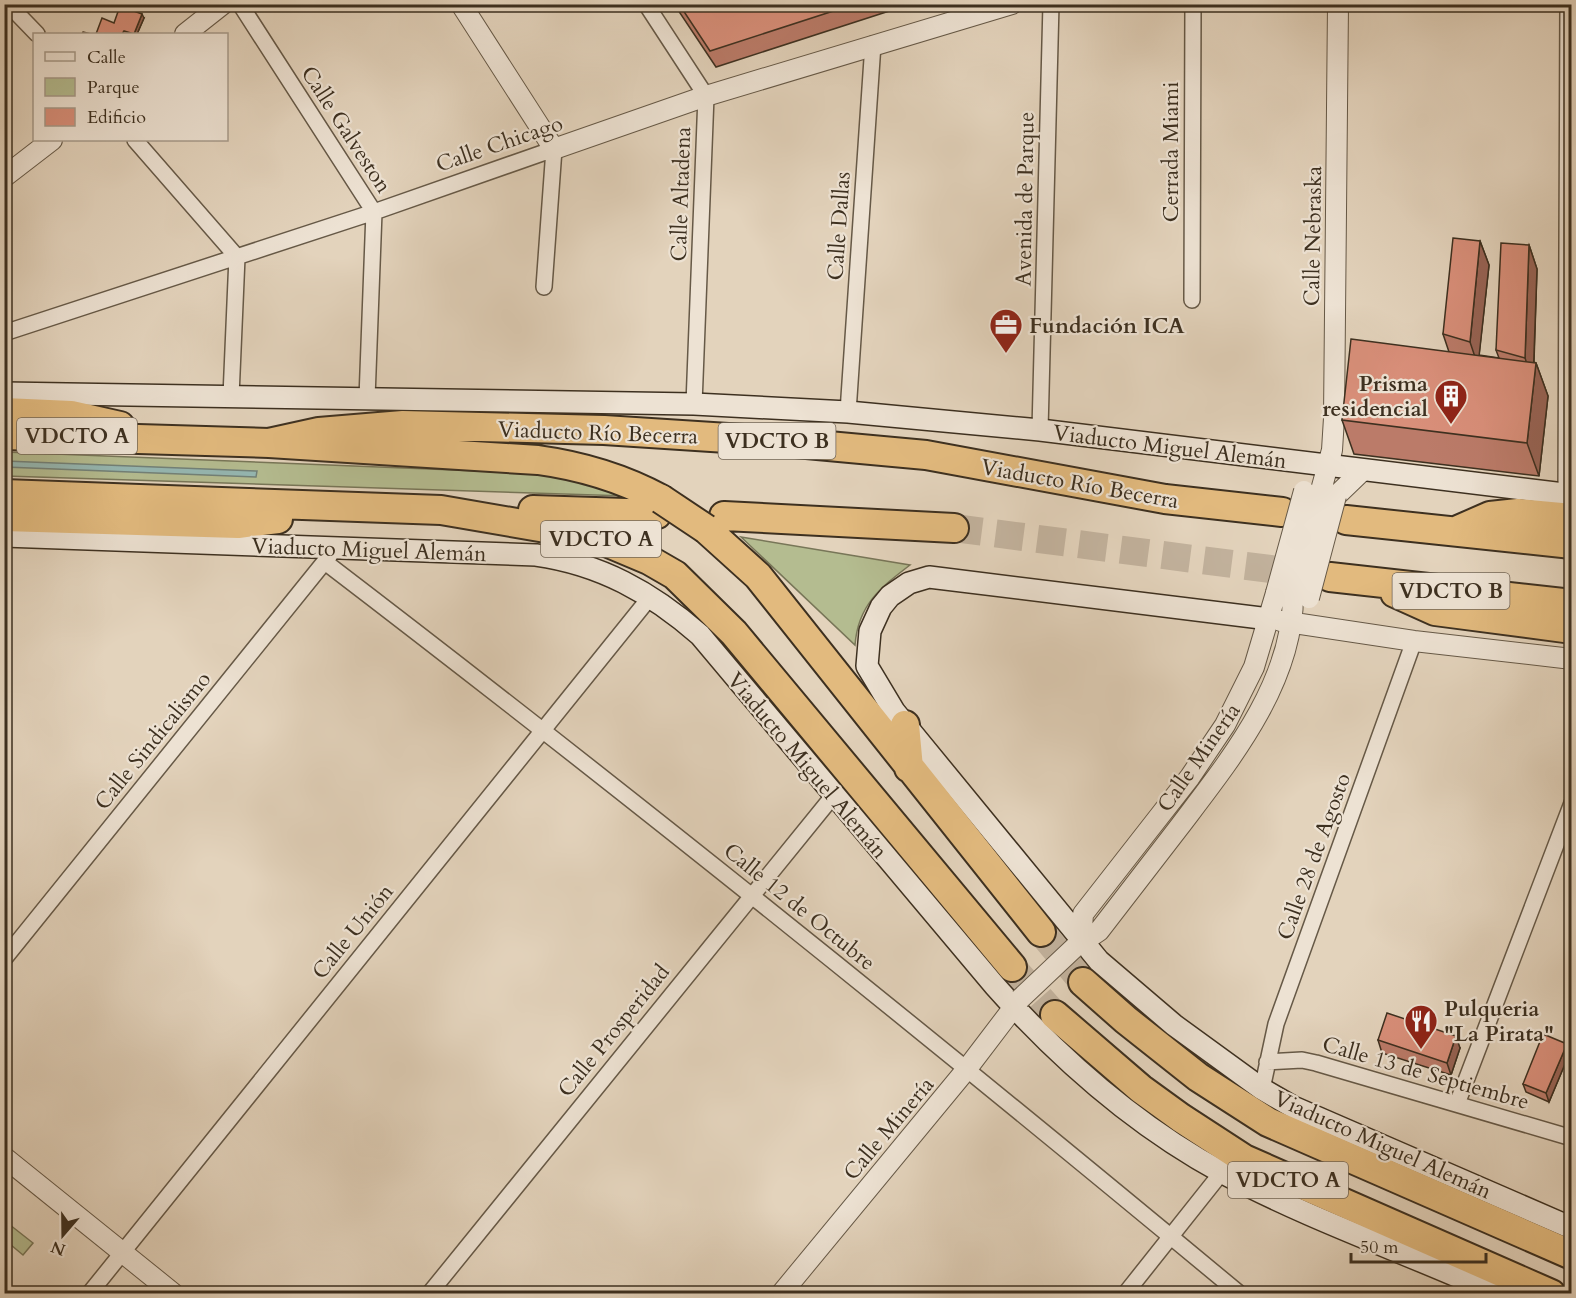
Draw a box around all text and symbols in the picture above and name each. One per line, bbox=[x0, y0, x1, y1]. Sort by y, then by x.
legend bbox=[33, 33, 228, 141]
text: Calle bbox=[87, 45, 126, 70]
street label: Calle Galveston bbox=[294, 60, 399, 199]
text: Parque bbox=[87, 75, 140, 100]
street label: Cerrada Miami bbox=[1156, 82, 1186, 222]
text: Edificio bbox=[87, 105, 146, 130]
street label: Calle Chicago bbox=[432, 108, 567, 180]
street label: Avenida de Parque bbox=[1008, 111, 1042, 287]
street label: Calle Altadena bbox=[664, 126, 698, 262]
street label: Calle Nebraska bbox=[1297, 165, 1329, 306]
street label: Calle Dallas bbox=[820, 171, 858, 281]
office icon: Fundación ICA bbox=[988, 307, 1024, 354]
place label: Fundación ICA bbox=[1029, 311, 1185, 341]
place label: Prisma residencial bbox=[1322, 369, 1429, 424]
building icon: Prisma residencial bbox=[1433, 378, 1469, 425]
street label: Viaducto Río Becerra bbox=[497, 415, 699, 452]
road number: VDCTO A bbox=[17, 418, 137, 454]
street label: Viaducto Miguel Alemán bbox=[1051, 418, 1289, 476]
road number: VDCTO B bbox=[718, 423, 836, 459]
street label: Viaducto Río Becerra bbox=[979, 452, 1181, 516]
road number: VDCTO A bbox=[541, 521, 661, 557]
street label: Viaducto Miguel Alemán bbox=[251, 531, 487, 569]
road number: VDCTO B bbox=[1392, 573, 1510, 609]
street label: Calle Sindicalismo bbox=[88, 665, 218, 816]
street label: Viaducto Miguel Alemán bbox=[720, 666, 895, 866]
street label: Calle Minería bbox=[1150, 697, 1248, 818]
street label: Calle 28 de Agosto bbox=[1270, 769, 1358, 944]
street label: Calle 12 de Octubre bbox=[717, 836, 882, 977]
street label: Calle Unión bbox=[305, 877, 401, 986]
street label: Calle Prosperidad bbox=[551, 958, 677, 1103]
place label: Pulqueria "La Pirata" bbox=[1444, 994, 1554, 1049]
restaurant icon: Pulqueria "La Pirata" bbox=[1403, 1003, 1439, 1050]
street label: Calle 13 de Septiembre bbox=[1319, 1029, 1533, 1117]
street label: Calle Minería bbox=[837, 1070, 941, 1187]
street label: Viaducto Miguel Alemán bbox=[1269, 1083, 1497, 1207]
road number: VDCTO A bbox=[1228, 1162, 1348, 1198]
north arrow bbox=[33, 1205, 93, 1265]
scale bar bbox=[1351, 1226, 1486, 1264]
text: N bbox=[48, 1235, 69, 1261]
text: 50 m bbox=[1360, 1235, 1399, 1260]

